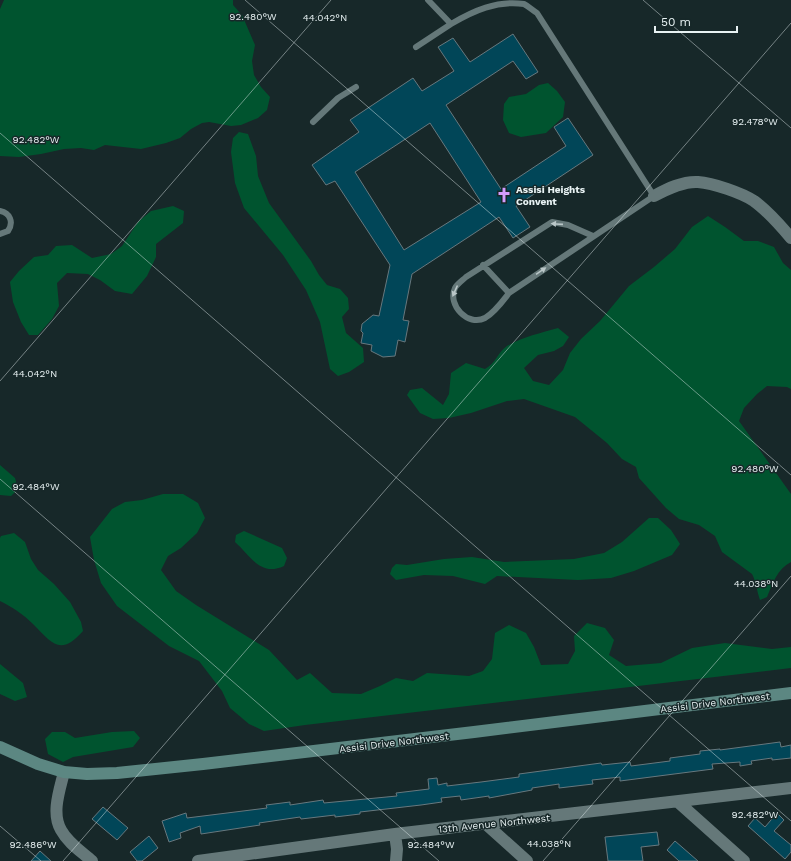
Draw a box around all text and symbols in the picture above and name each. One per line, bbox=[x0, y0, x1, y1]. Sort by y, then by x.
scale bar bbox=[655, 8, 737, 34]
text: 92.480°W bbox=[229, 11, 277, 22]
text: 44.042°N bbox=[303, 12, 347, 23]
text: 50 m bbox=[661, 15, 691, 29]
text: 92.478°W bbox=[732, 116, 778, 127]
text: 92.482°W bbox=[13, 134, 60, 145]
place label: Assisi Heights Convent bbox=[516, 184, 586, 207]
church icon: Assisi Heights Convent bbox=[495, 186, 513, 204]
one-way arrow bbox=[550, 220, 563, 227]
one-way arrow bbox=[536, 267, 546, 275]
one-way arrow bbox=[452, 285, 458, 297]
text: 44.042°N bbox=[13, 368, 57, 379]
text: 92.480°W bbox=[731, 463, 779, 474]
text: 92.484°W bbox=[12, 481, 60, 492]
text: 44.038°N bbox=[734, 578, 778, 589]
street label: Assisi Drive Northwest bbox=[660, 690, 771, 715]
street label: Assisi Drive Northwest bbox=[339, 730, 450, 755]
text: 92.482°W bbox=[732, 809, 779, 820]
street label: 13th Avenue Northwest bbox=[437, 812, 551, 835]
text: 44.038°N bbox=[527, 838, 571, 849]
text: 92.486°W bbox=[9, 839, 57, 850]
text: 92.484°W bbox=[407, 839, 455, 850]

